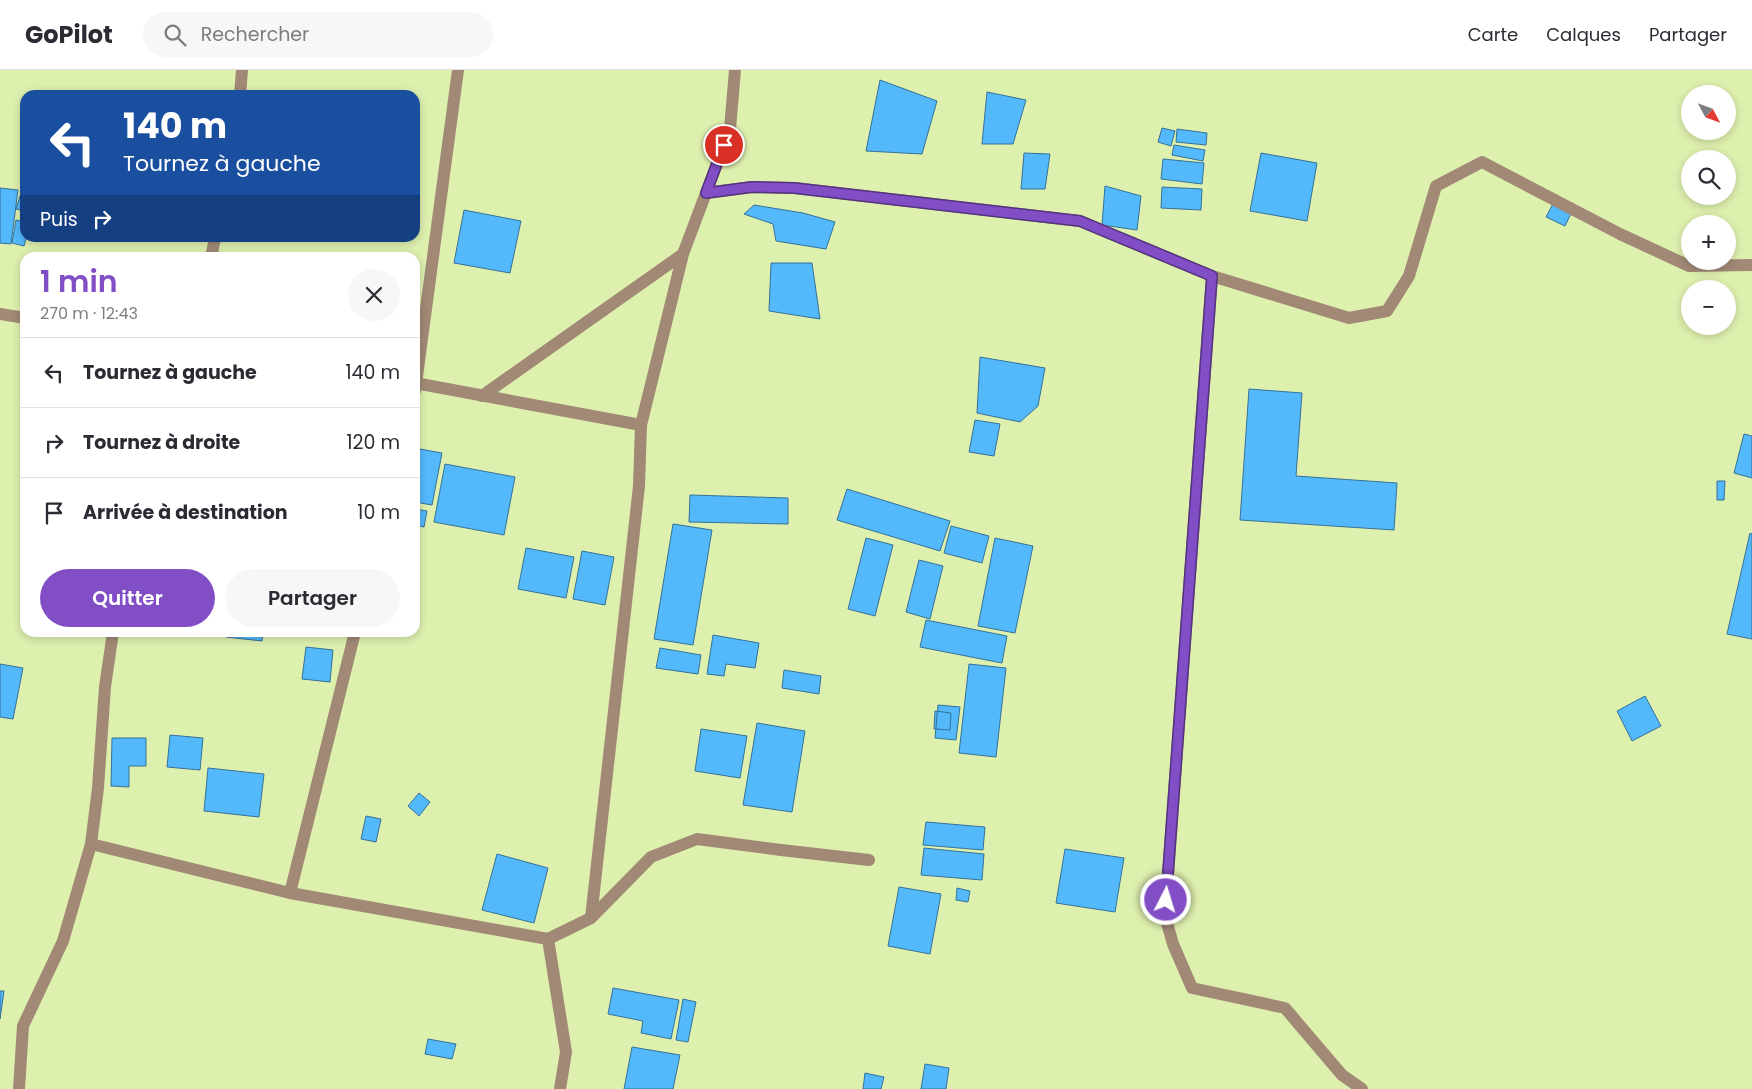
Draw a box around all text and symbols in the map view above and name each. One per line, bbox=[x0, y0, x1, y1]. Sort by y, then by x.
search box bbox=[143, 12, 493, 57]
text: GoPilot bbox=[25, 18, 113, 51]
icon: search bbox=[161, 21, 189, 49]
text: Rechercher bbox=[201, 21, 309, 48]
text: Carte bbox=[1468, 22, 1518, 47]
text: Calques bbox=[1546, 22, 1621, 47]
text: Partager bbox=[1649, 22, 1727, 47]
north arrow bbox=[1681, 85, 1736, 140]
map controls bbox=[1681, 85, 1736, 335]
text: 140 m bbox=[123, 101, 227, 150]
icon: left bbox=[40, 110, 105, 175]
pin bbox=[703, 124, 745, 166]
icon: arrive bbox=[710, 131, 738, 159]
text: Tournez à gauche bbox=[123, 148, 321, 179]
button: search bbox=[1681, 150, 1736, 205]
icon: right bbox=[88, 205, 116, 233]
text: Puis bbox=[40, 206, 78, 233]
button: + bbox=[1681, 215, 1736, 270]
text: 1 min bbox=[40, 260, 118, 303]
button: close bbox=[348, 269, 400, 321]
button: − bbox=[1681, 280, 1736, 335]
text: 270 m · 12:43 bbox=[40, 302, 138, 325]
icon: left bbox=[40, 359, 68, 387]
text: Tournez à gauche bbox=[83, 359, 257, 386]
text: 140 m bbox=[345, 359, 400, 386]
icon: right bbox=[40, 429, 68, 457]
text: Tournez à droite bbox=[83, 429, 240, 456]
text: 120 m bbox=[346, 429, 400, 456]
icon: arrive bbox=[40, 499, 68, 527]
text: Arrivée à destination bbox=[83, 499, 288, 526]
text: 10 m bbox=[357, 499, 400, 526]
button: Quitter bbox=[40, 569, 215, 627]
button: Partager bbox=[225, 569, 400, 627]
position arrow bbox=[1139, 873, 1191, 925]

